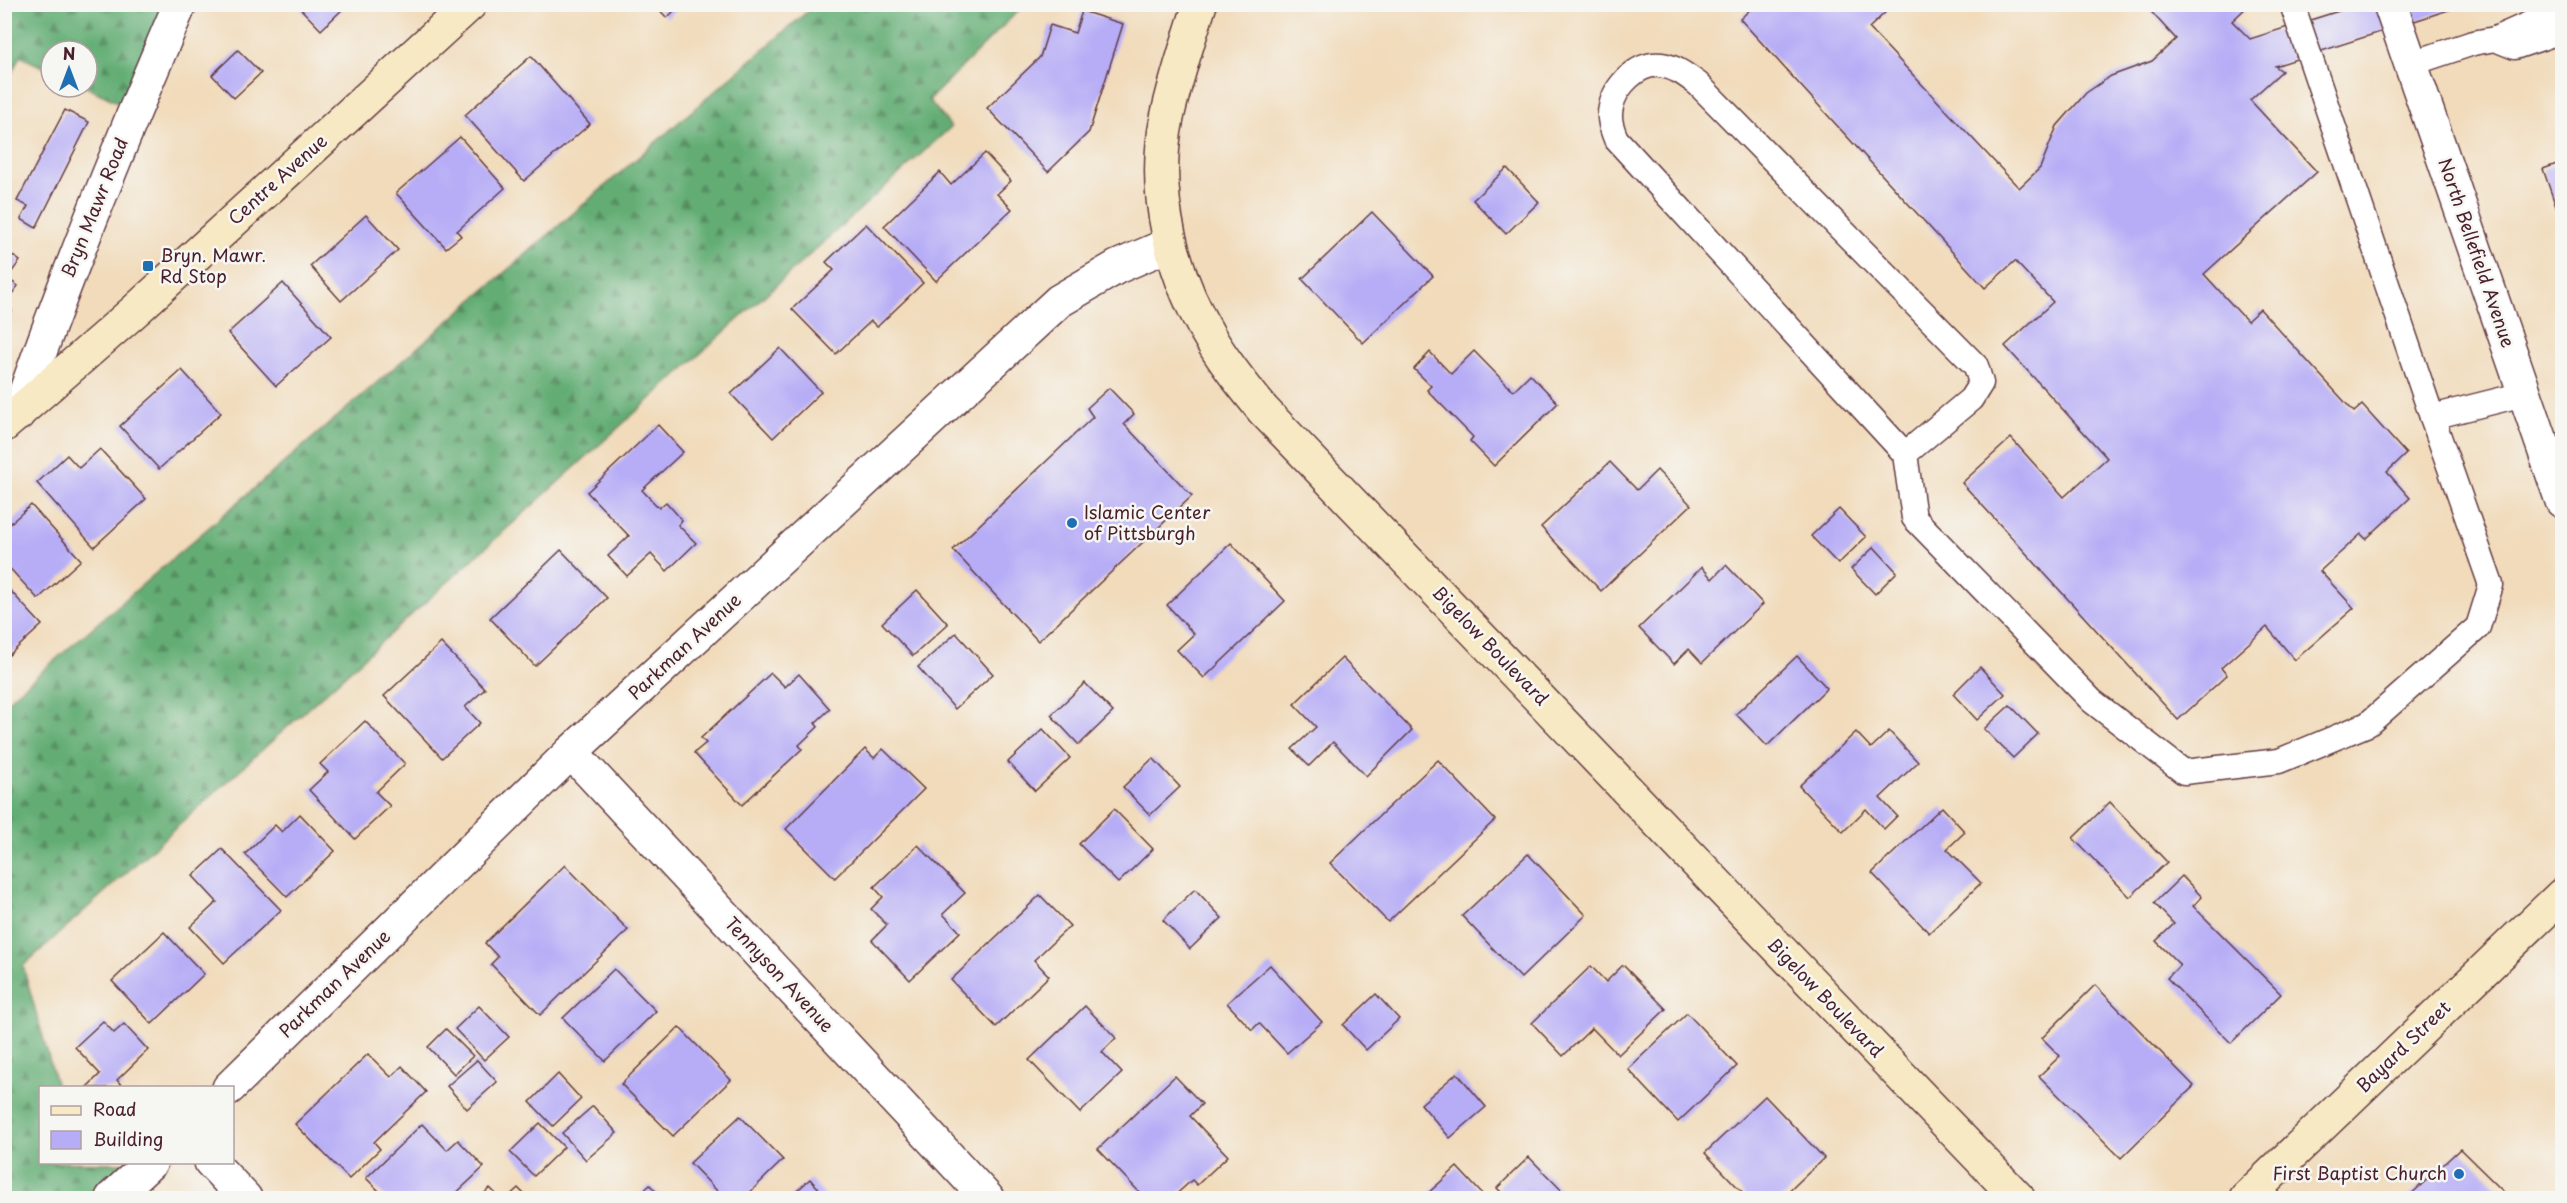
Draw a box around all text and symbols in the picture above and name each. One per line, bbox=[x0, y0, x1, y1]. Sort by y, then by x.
north arrow bbox=[39, 39, 99, 99]
text: N bbox=[63, 41, 75, 65]
street label: Centre Avenue bbox=[222, 127, 333, 231]
street label: Bryn Mawr Road bbox=[53, 133, 134, 282]
street label: North Bellefield Avenue bbox=[2432, 154, 2523, 351]
place label: Bryn. Mawr. Rd Stop bbox=[160, 241, 266, 289]
marker: Bryn. Mawr. Rd Stop bbox=[141, 259, 155, 273]
place label: Islamic Center of Pittsburgh bbox=[1084, 498, 1211, 546]
marker: Islamic Center of Pittsburgh bbox=[1065, 516, 1079, 530]
street label: Bigelow Boulevard bbox=[1427, 579, 1555, 711]
street label: Parkman Avenue bbox=[621, 586, 747, 706]
street label: Tennyson Avenue bbox=[719, 910, 841, 1038]
street label: Parkman Avenue bbox=[272, 922, 396, 1043]
street label: Bigelow Boulevard bbox=[1762, 931, 1890, 1063]
street label: Bayard Street bbox=[2350, 994, 2456, 1098]
legend bbox=[39, 1086, 234, 1164]
text: Road bbox=[93, 1095, 137, 1122]
text: Building bbox=[93, 1125, 163, 1152]
place label: First Baptist Church bbox=[2273, 1159, 2447, 1186]
marker: First Baptist Church bbox=[2452, 1167, 2466, 1181]

